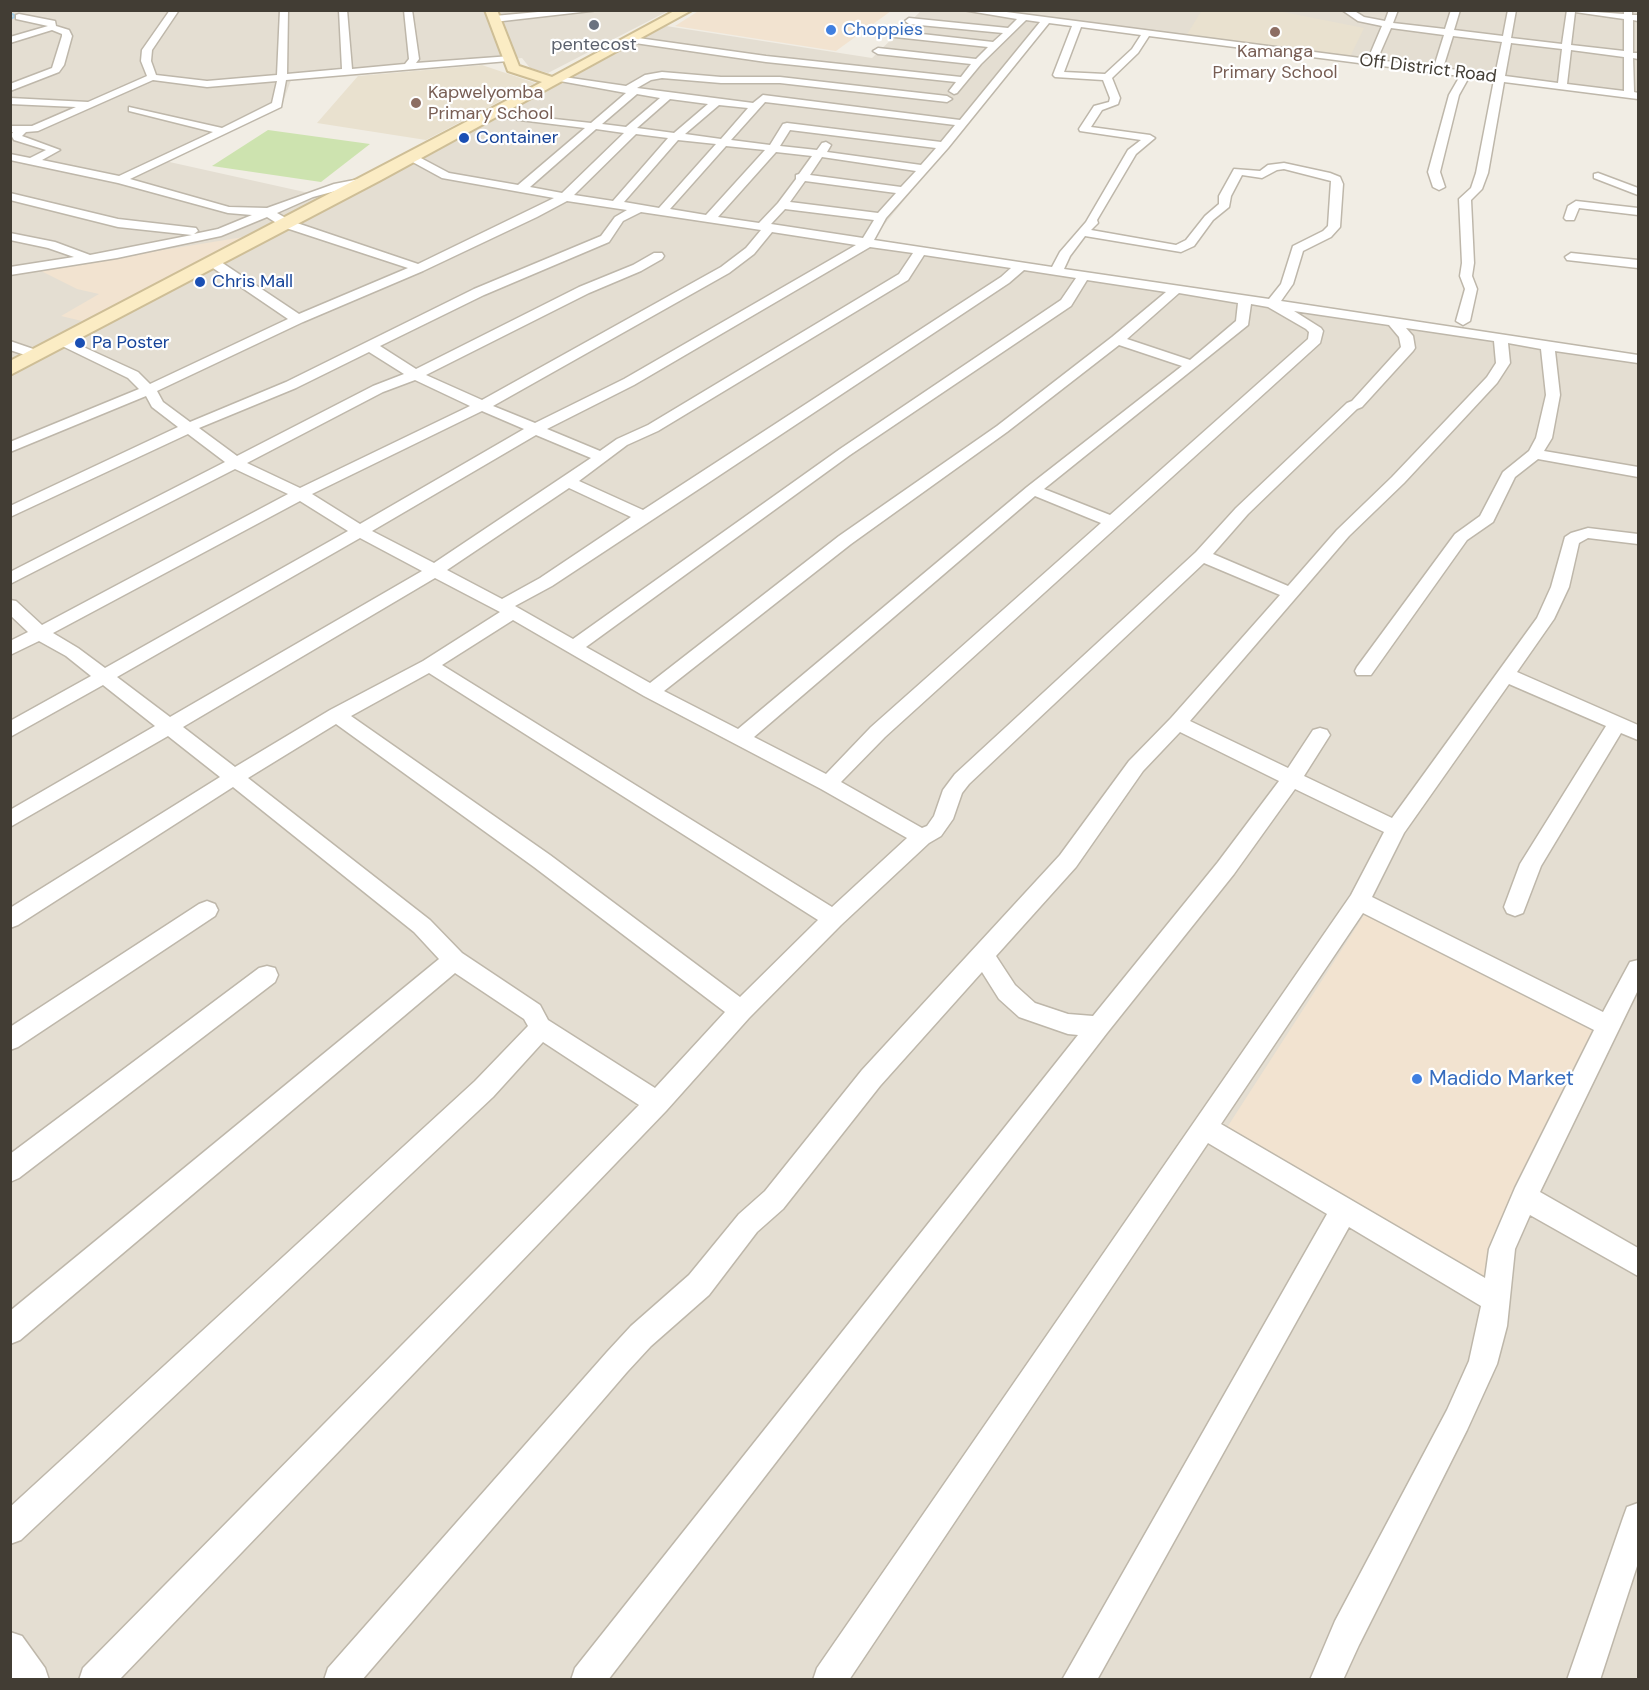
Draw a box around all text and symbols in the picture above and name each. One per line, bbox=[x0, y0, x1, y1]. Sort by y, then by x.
marker: pentecost bbox=[587, 18, 601, 32]
place label: Choppies bbox=[843, 19, 923, 41]
marker: Choppies bbox=[824, 23, 838, 37]
marker: Kamanga Primary School bbox=[1268, 25, 1282, 39]
place label: pentecost bbox=[551, 34, 637, 56]
place label: Kamanga Primary School bbox=[1212, 41, 1338, 84]
street label: Off District Road bbox=[1358, 50, 1498, 88]
place label: Kapwelyomba Primary School bbox=[428, 82, 553, 124]
marker: Kapwelyomba Primary School bbox=[409, 96, 423, 110]
place label: Container bbox=[476, 127, 558, 149]
marker: Container bbox=[457, 131, 471, 145]
place label: Chris Mall bbox=[212, 271, 293, 293]
marker: Chris Mall bbox=[193, 275, 207, 289]
place label: Pa Poster bbox=[92, 332, 170, 354]
marker: Pa Poster bbox=[73, 336, 87, 350]
place label: Madido Market bbox=[1429, 1066, 1574, 1092]
marker: Madido Market bbox=[1410, 1072, 1424, 1086]

